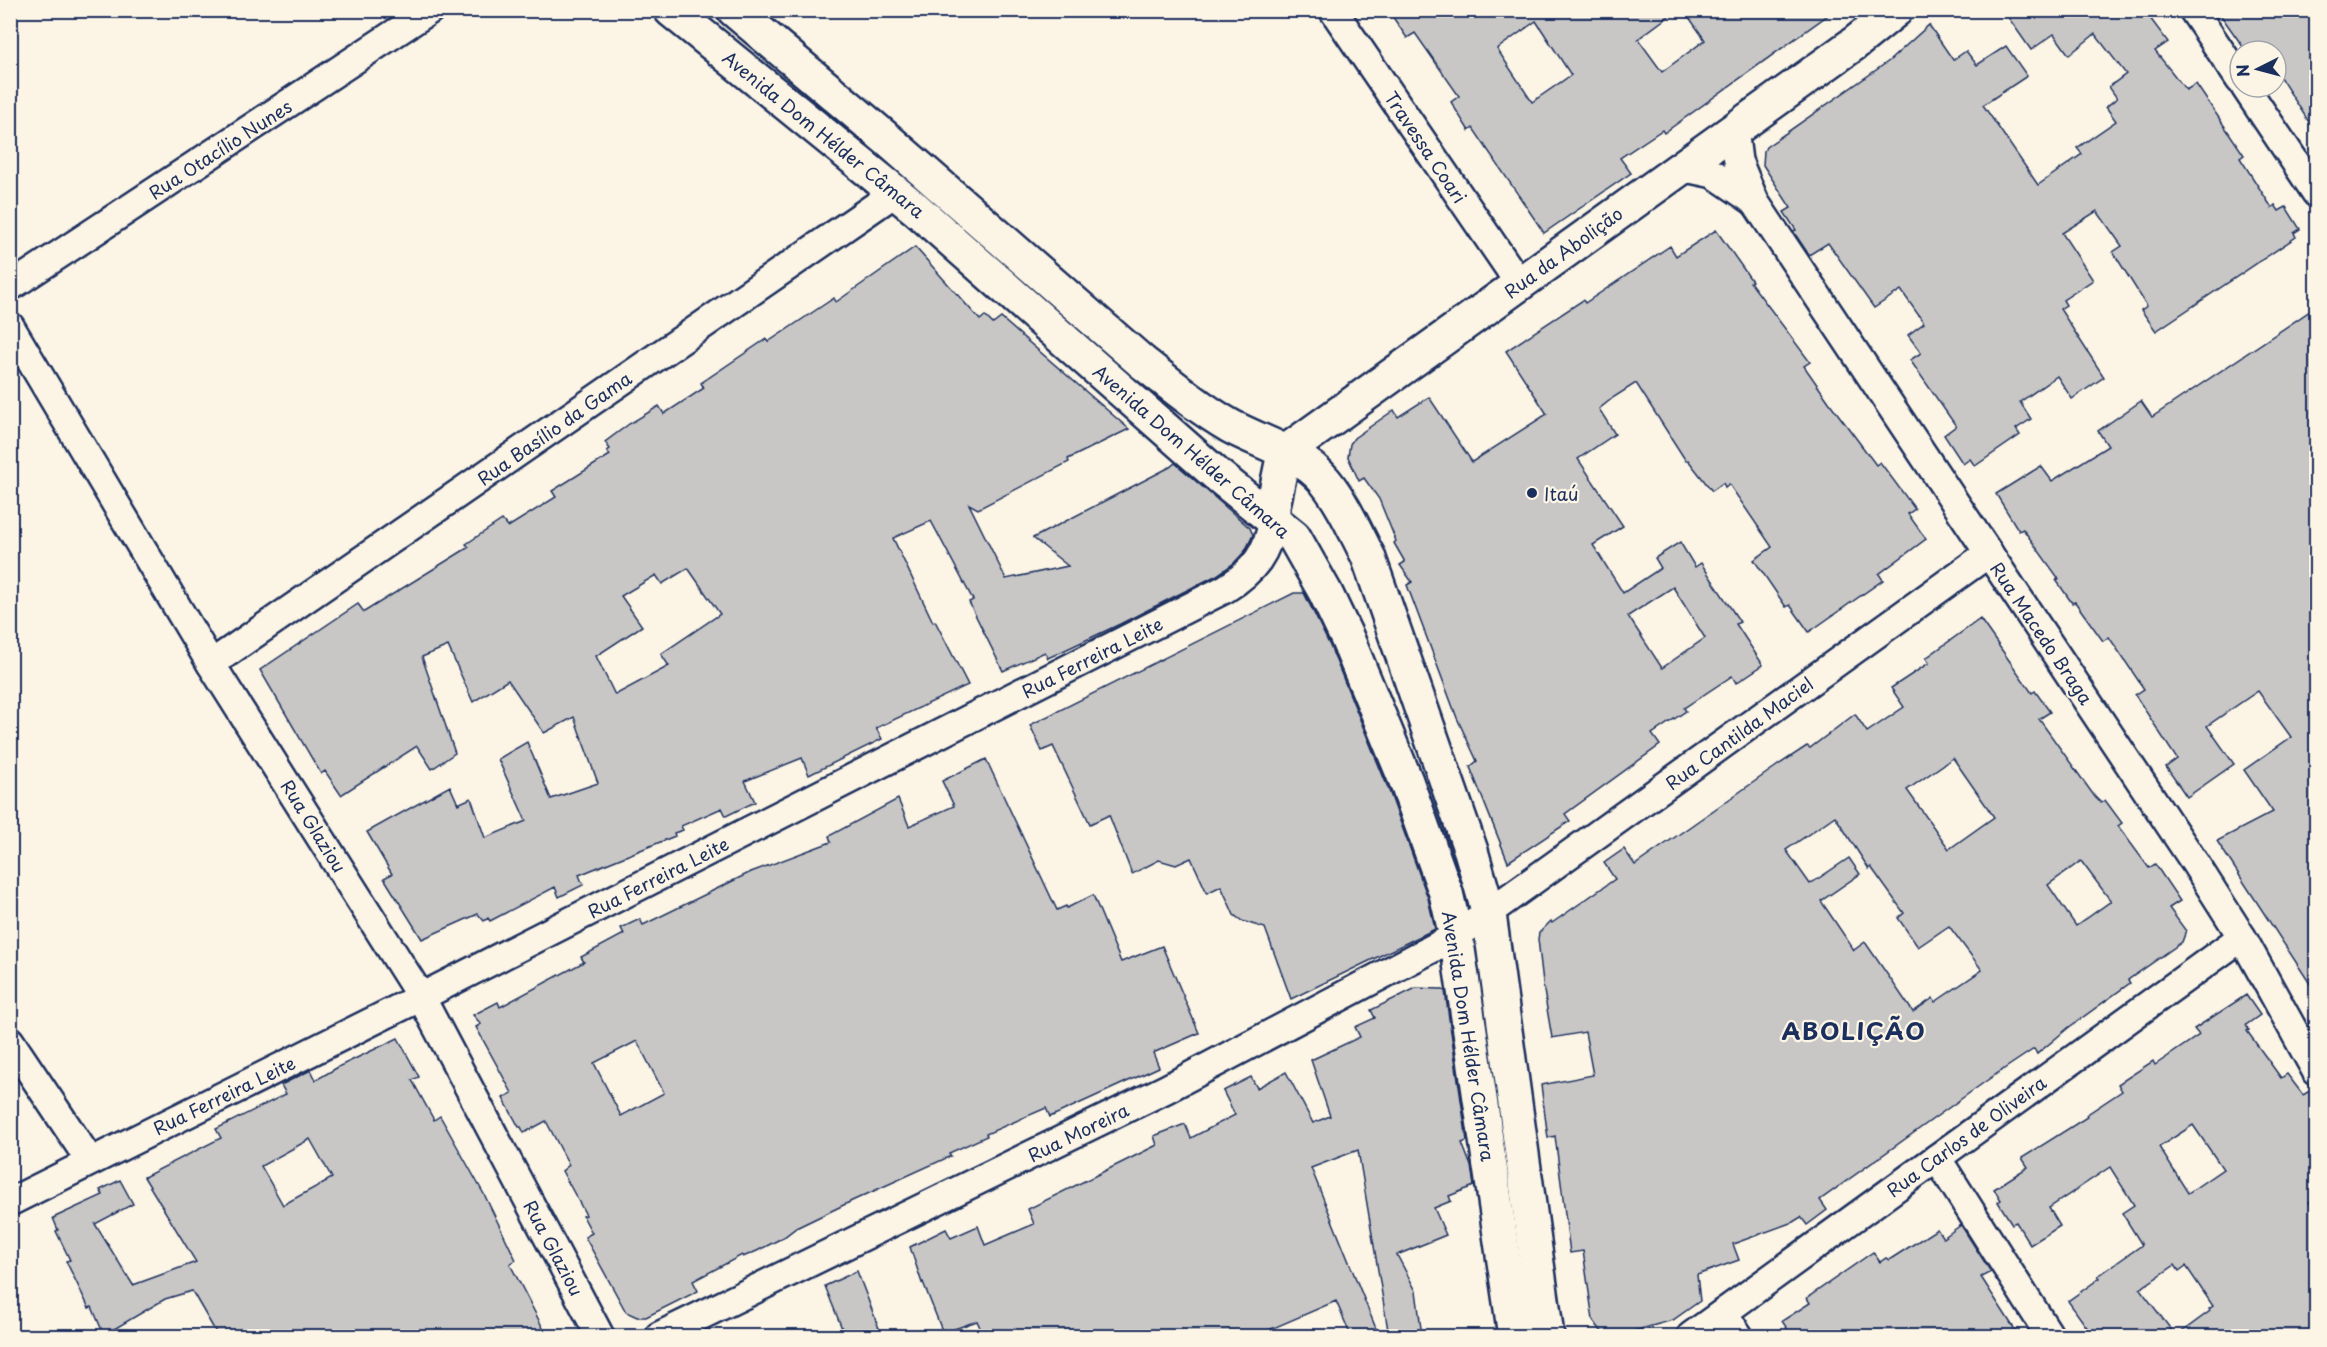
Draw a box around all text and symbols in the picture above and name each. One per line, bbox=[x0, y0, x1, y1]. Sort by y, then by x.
north arrow bbox=[2228, 39, 2288, 99]
street label: Avenida Dom Hélder Câmara bbox=[717, 44, 931, 225]
text: N bbox=[2229, 63, 2255, 78]
street label: Travessa Coari bbox=[1378, 86, 1474, 208]
street label: Rua Otacílio Nunes bbox=[143, 92, 297, 206]
street label: Rua da Abolição bbox=[1498, 200, 1628, 304]
street label: Avenida Dom Hélder Câmara bbox=[1088, 358, 1297, 545]
street label: Rua Basílio da Gama bbox=[471, 364, 637, 492]
place label: Itaú bbox=[1544, 480, 1579, 507]
marker: Itaú bbox=[1525, 486, 1539, 500]
street label: Rua Macedo Braga bbox=[1984, 556, 2100, 710]
street label: Rua Ferreira Leite bbox=[1017, 610, 1167, 704]
street label: Rua Cantilda Maciel bbox=[1659, 670, 1819, 796]
street label: Rua Glaziou bbox=[275, 774, 353, 878]
street label: Rua Ferreira Leite bbox=[583, 830, 733, 924]
street label: Avenida Dom Hélder Câmara bbox=[1436, 909, 1502, 1164]
district label: ABOLIÇÃO bbox=[1782, 1012, 1926, 1048]
street label: Rua Ferreira Leite bbox=[148, 1049, 300, 1141]
street label: Rua Carlos de Oliveira bbox=[1881, 1068, 2052, 1203]
street label: Rua Moreira bbox=[1023, 1096, 1134, 1168]
street label: Rua Glaziou bbox=[517, 1195, 591, 1301]

